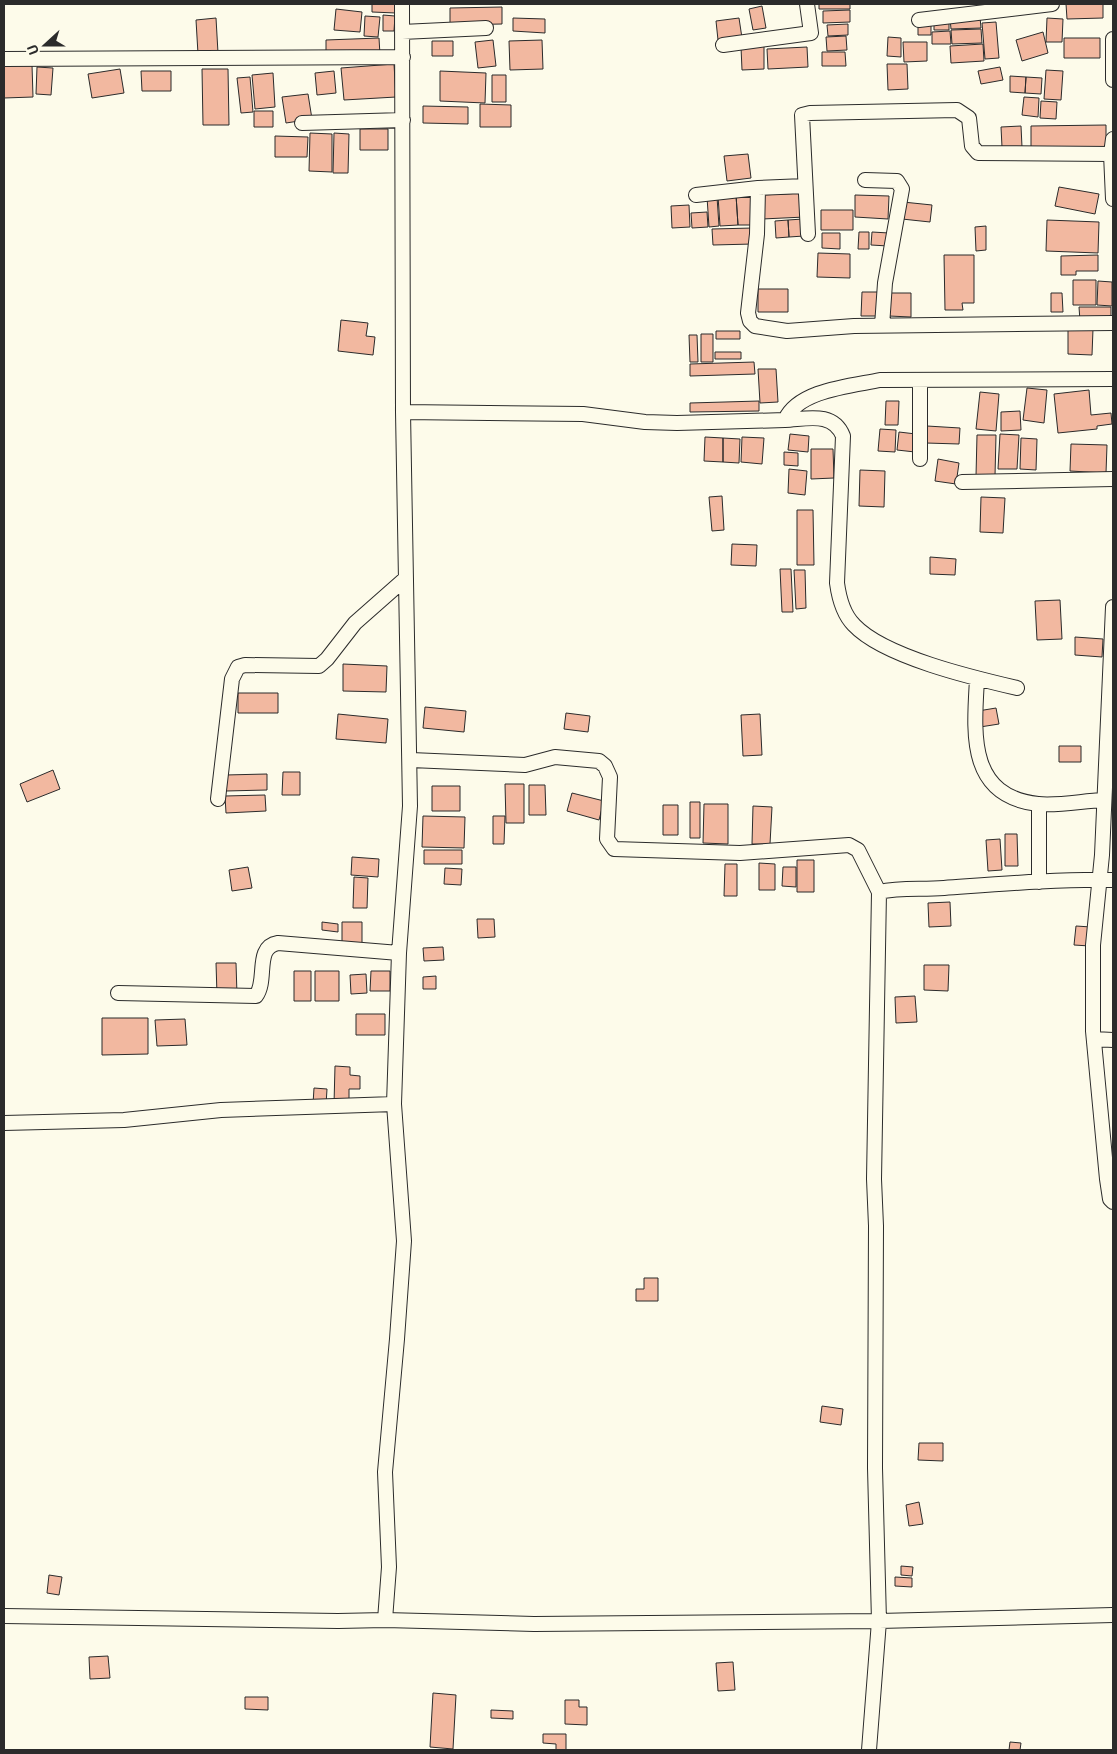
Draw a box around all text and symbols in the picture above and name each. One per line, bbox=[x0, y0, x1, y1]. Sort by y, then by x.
north arrow bbox=[20, 20, 70, 70]
text: U bbox=[24, 42, 42, 57]

